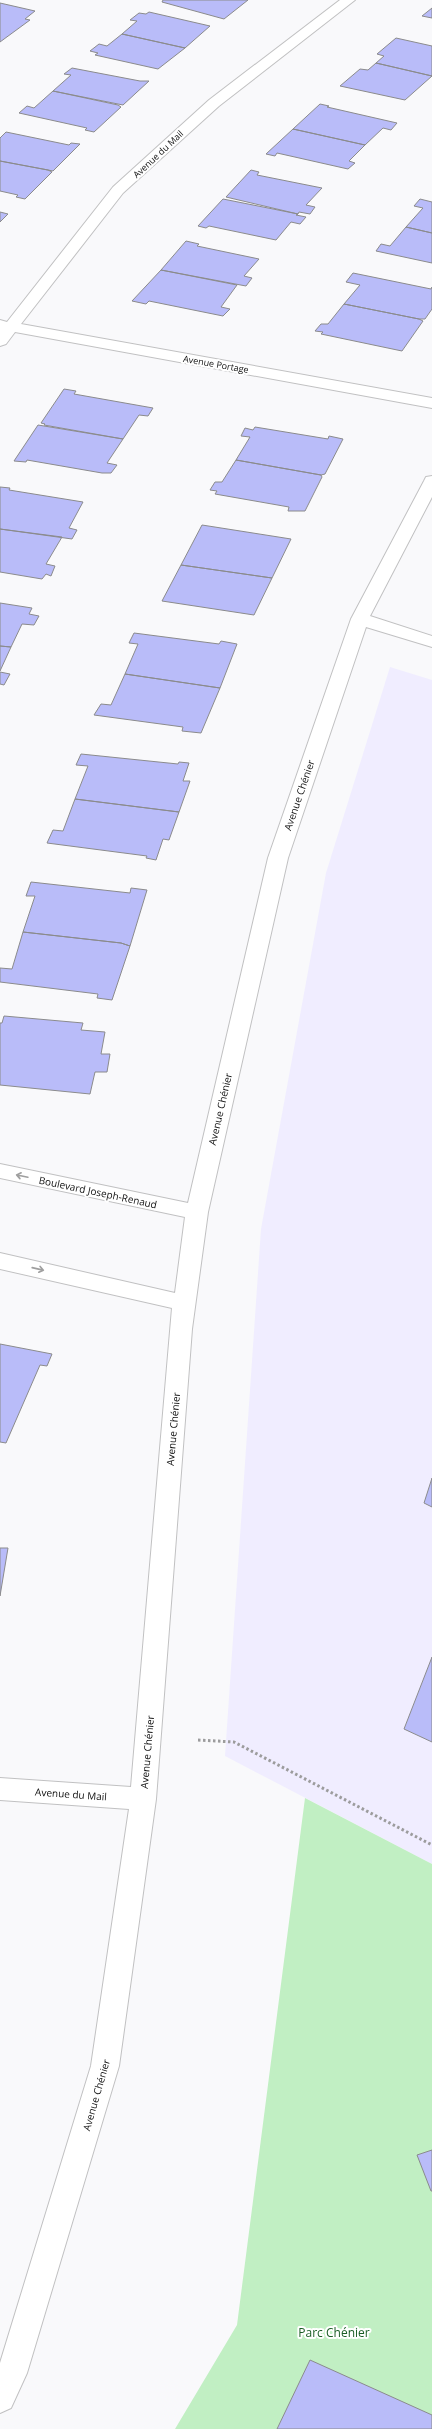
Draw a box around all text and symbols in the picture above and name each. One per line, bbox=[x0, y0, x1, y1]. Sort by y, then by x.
street label: Avenue du Mail bbox=[130, 127, 186, 181]
street label: Avenue Portage bbox=[182, 352, 250, 376]
street label: Avenue Chénier bbox=[280, 758, 318, 832]
street label: Avenue Chénier bbox=[205, 1071, 235, 1147]
one-way arrow bbox=[16, 1171, 29, 1179]
street label: Boulevard Joseph-Renaud bbox=[38, 1173, 158, 1211]
one-way arrow bbox=[31, 1266, 44, 1274]
street label: Avenue Chénier bbox=[163, 1392, 183, 1466]
street label: Avenue Chénier bbox=[137, 1715, 157, 1789]
street label: Avenue du Mail bbox=[35, 1785, 107, 1803]
street label: Avenue Chénier bbox=[79, 2058, 113, 2132]
park label: Parc Chénier bbox=[298, 2324, 370, 2341]

